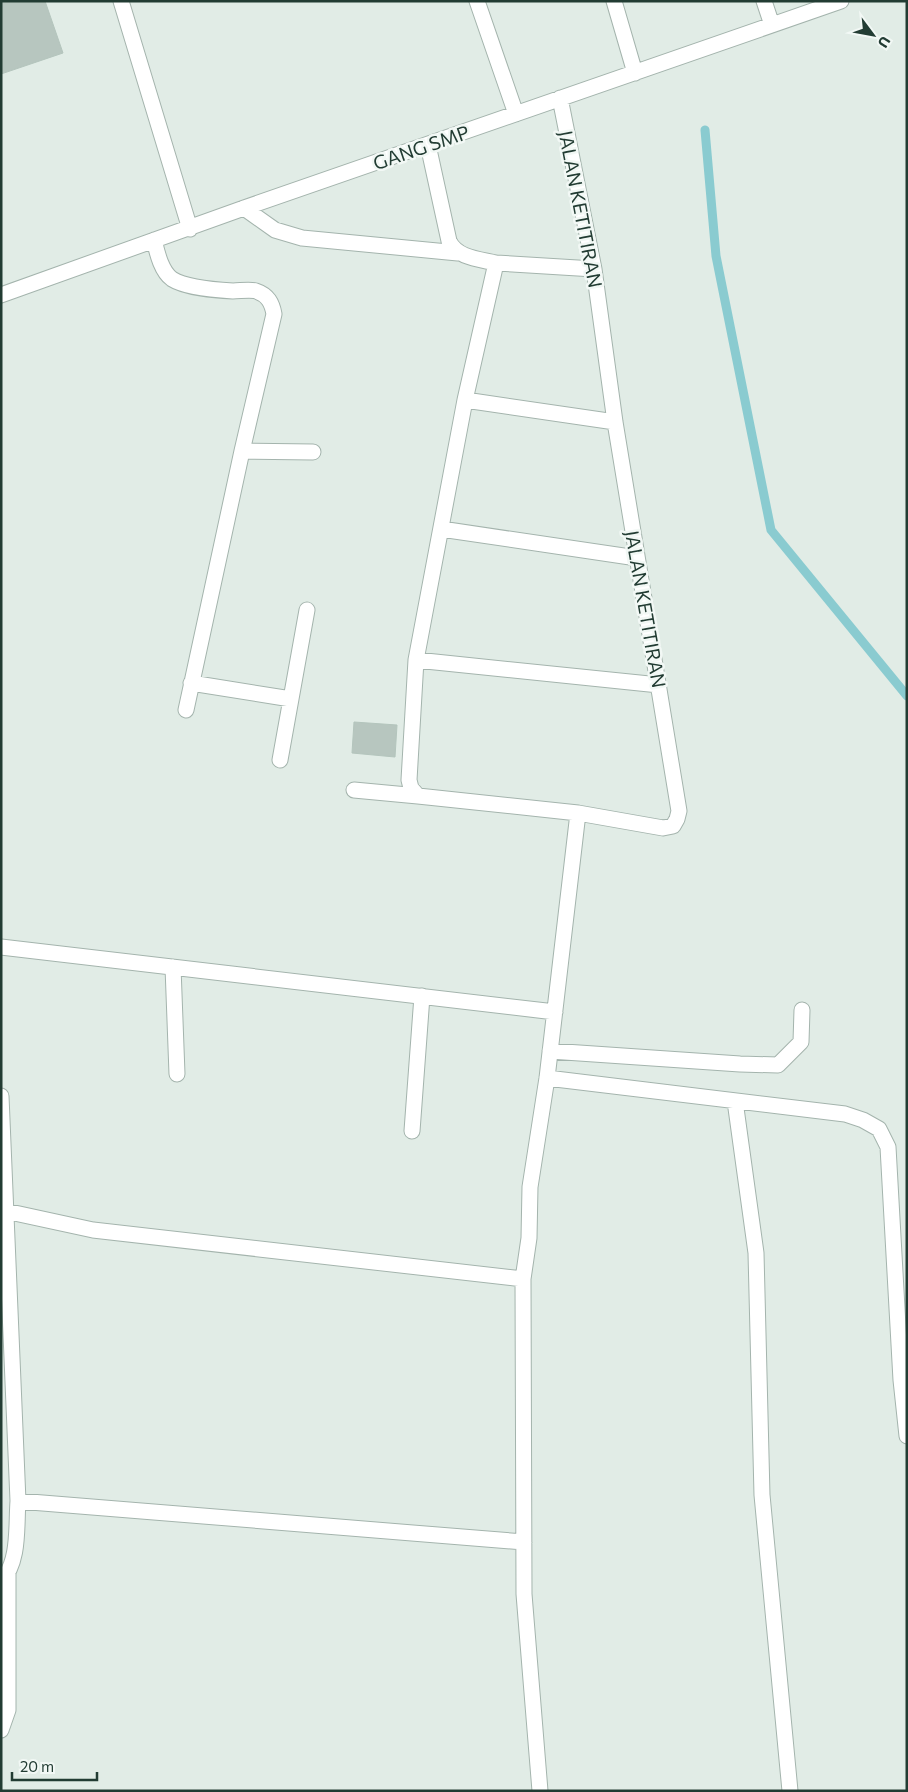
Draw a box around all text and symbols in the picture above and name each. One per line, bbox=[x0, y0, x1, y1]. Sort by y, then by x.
north arrow bbox=[848, 10, 898, 60]
text: U bbox=[875, 33, 894, 51]
street label: GANG SMP bbox=[370, 120, 472, 174]
street label: JALAN KETITIRAN bbox=[554, 128, 608, 290]
street label: JALAN KETITIRAN bbox=[621, 528, 671, 690]
scale bar bbox=[12, 1750, 98, 1782]
text: 20 m bbox=[20, 1757, 54, 1775]

